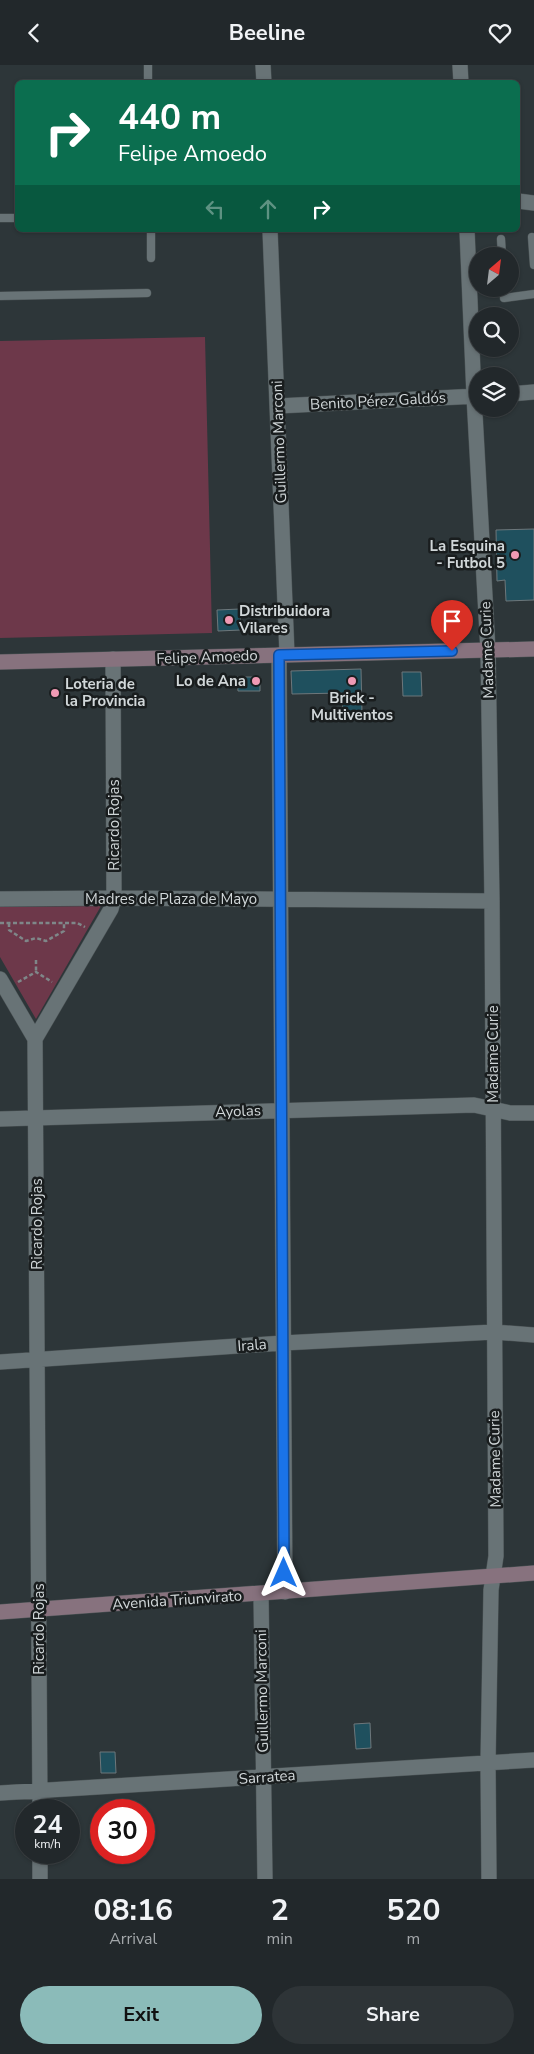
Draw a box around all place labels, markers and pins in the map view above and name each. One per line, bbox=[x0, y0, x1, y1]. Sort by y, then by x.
place label: La Esquina - Futbol 5 bbox=[430, 536, 505, 573]
marker: La Esquina - Futbol 5 bbox=[509, 549, 521, 561]
pin bbox=[431, 600, 473, 651]
place label: Distribuidora Vilares bbox=[238, 601, 330, 638]
marker: Distribuidora Vilares bbox=[223, 614, 235, 626]
place label: Lo de Ana bbox=[176, 671, 246, 691]
place label: Loteria de la Provincia bbox=[65, 674, 146, 711]
marker: Lo de Ana bbox=[250, 675, 262, 687]
marker: Brick - Multiventos bbox=[346, 675, 358, 687]
marker: Loteria de la Provincia bbox=[49, 687, 61, 699]
place label: Brick - Multiventos bbox=[311, 688, 393, 725]

